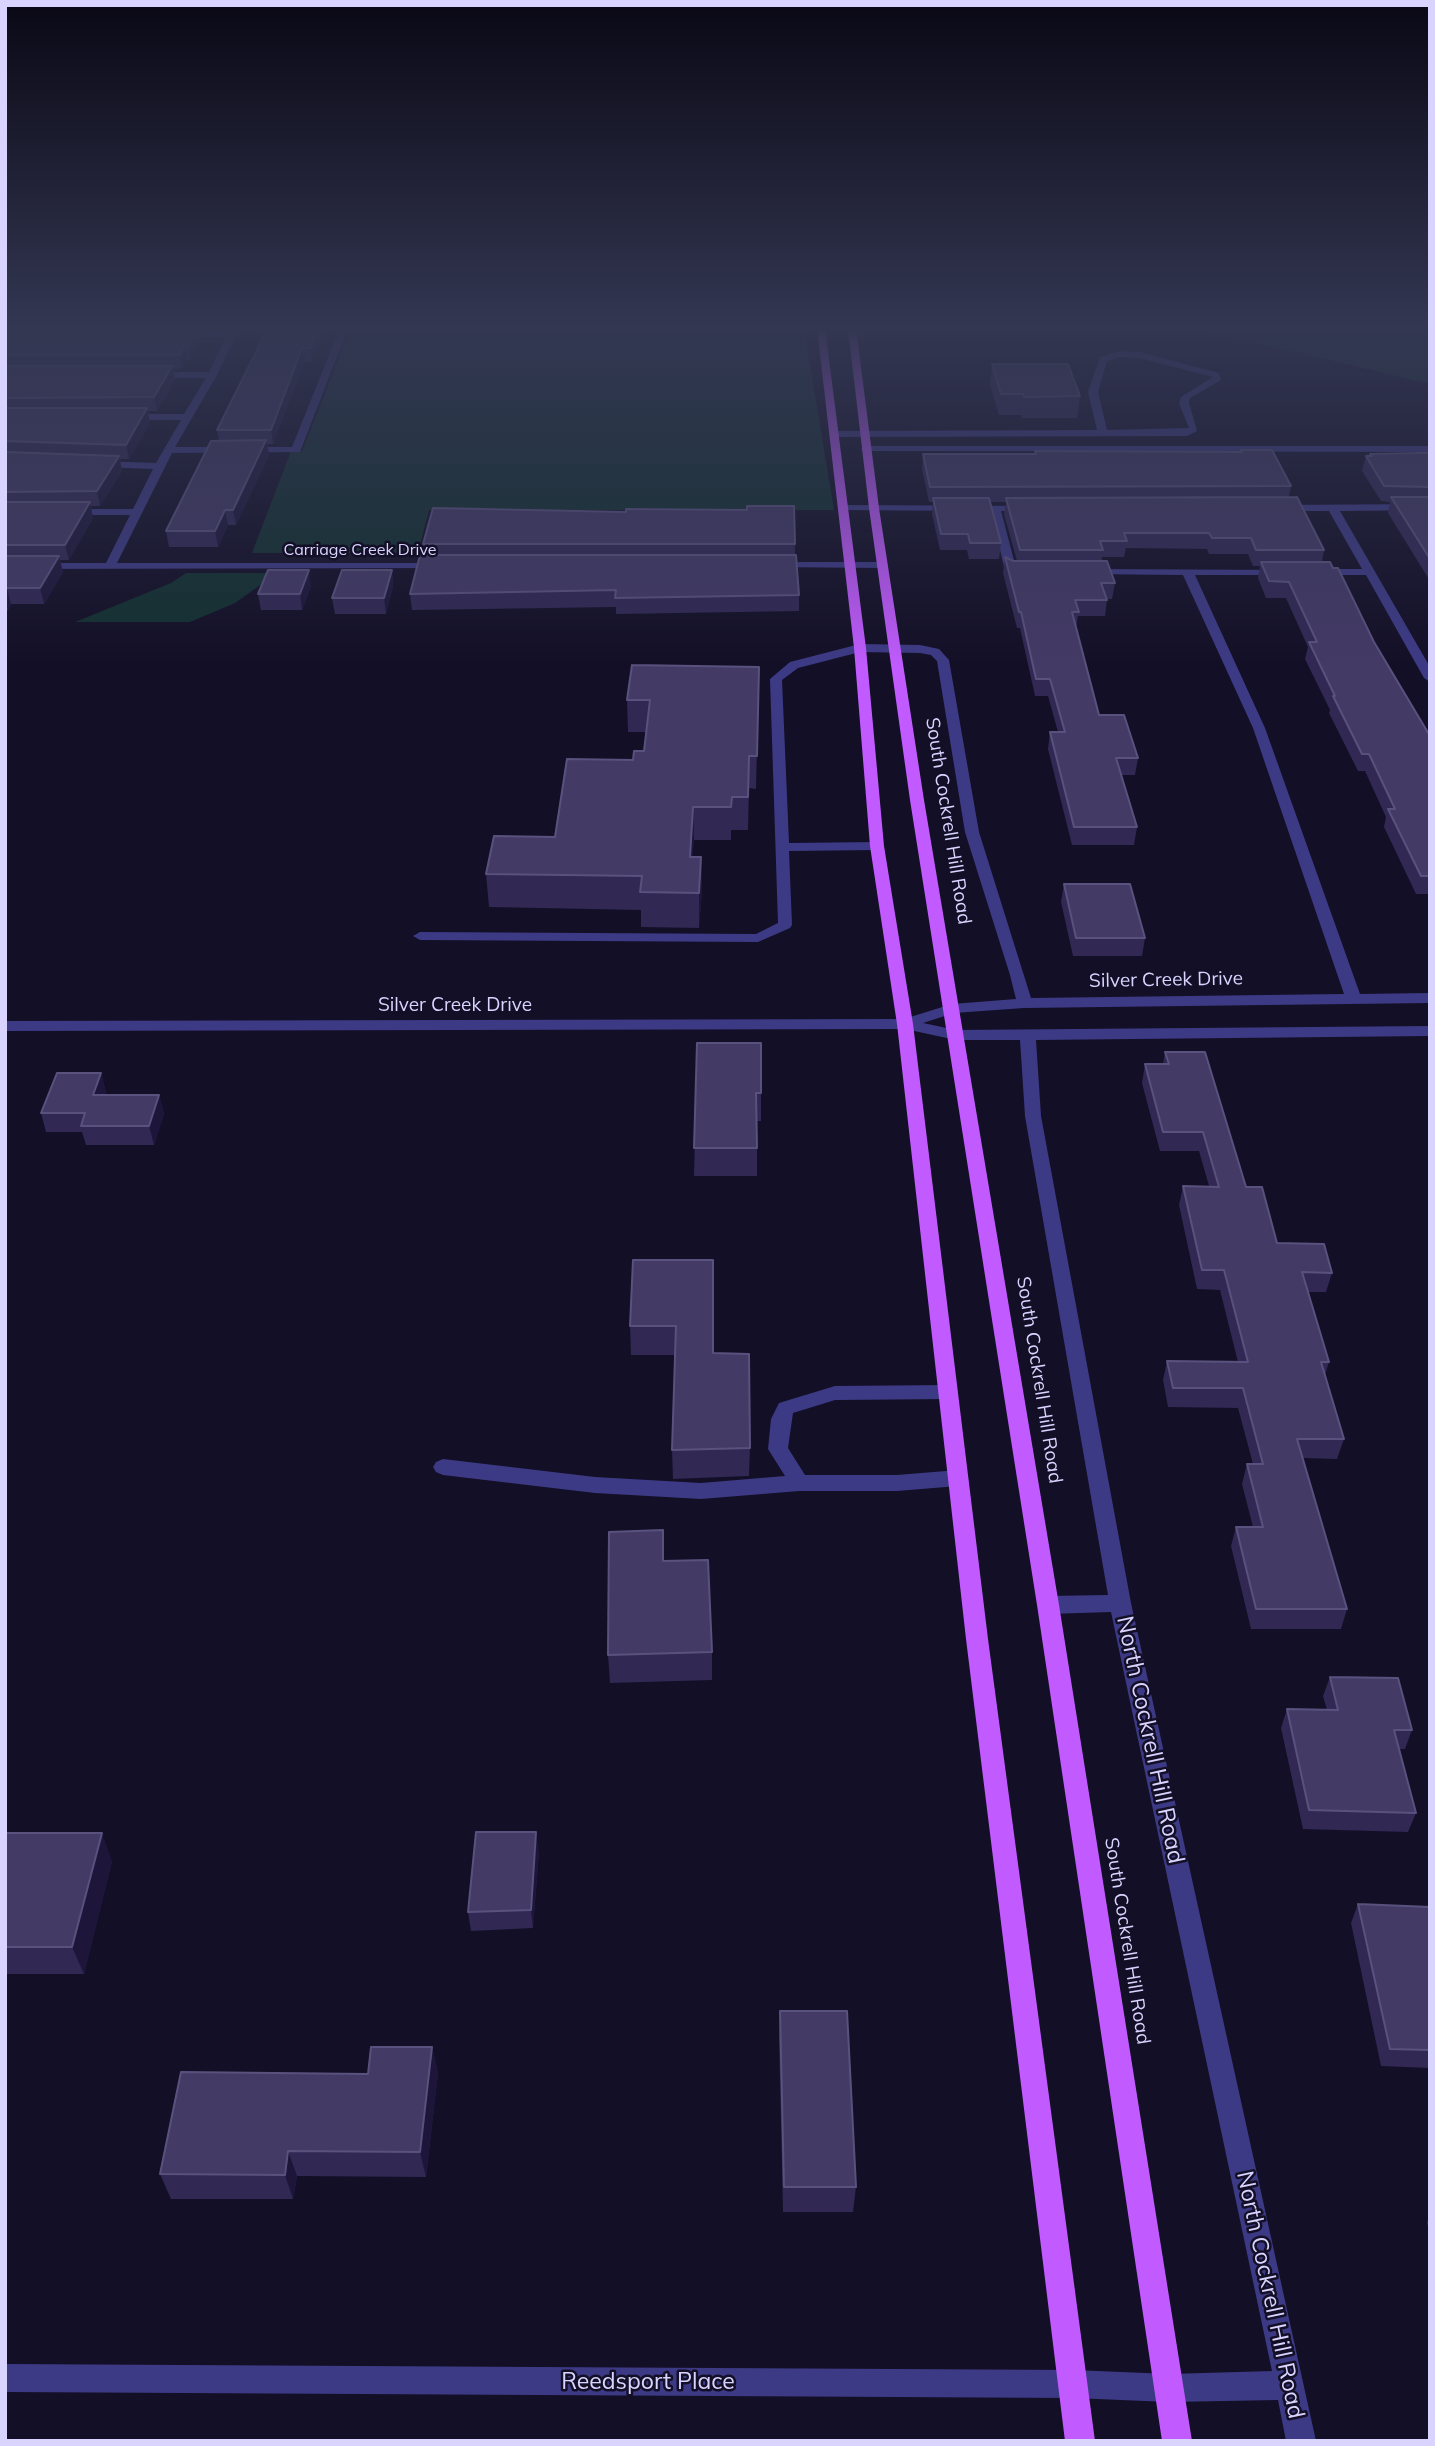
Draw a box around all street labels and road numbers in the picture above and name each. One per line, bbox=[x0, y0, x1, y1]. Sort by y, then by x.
street label: Carriage Creek Drive bbox=[284, 540, 436, 560]
street label: South Cockrell Hill Road bbox=[920, 716, 976, 926]
street label: Silver Creek Drive bbox=[1089, 967, 1243, 993]
street label: Silver Creek Drive bbox=[378, 994, 532, 1016]
street label: South Cockrell Hill Road bbox=[1011, 1275, 1067, 1485]
street label: North Cockrell Hill Road bbox=[1110, 1614, 1190, 1866]
street label: South Cockrell Hill Road bbox=[1099, 1836, 1155, 2046]
street label: North Cockrell Hill Road bbox=[1230, 2169, 1310, 2421]
street label: Reedsport Place bbox=[561, 2368, 735, 2396]

